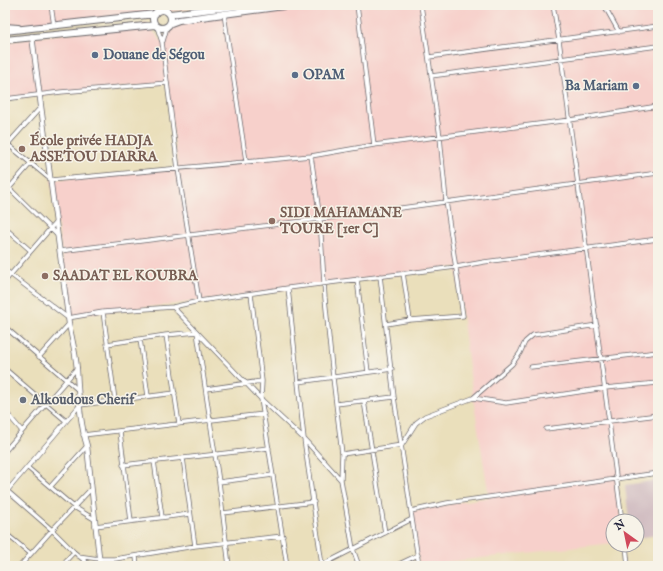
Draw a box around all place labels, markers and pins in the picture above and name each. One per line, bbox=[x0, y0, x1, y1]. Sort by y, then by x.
place label: Douane de Ségou bbox=[103, 46, 206, 64]
marker: Douane de Ségou bbox=[90, 50, 100, 60]
place label: OPAM bbox=[303, 66, 346, 84]
marker: OPAM bbox=[290, 70, 300, 80]
place label: Ba Mariam bbox=[565, 77, 628, 95]
marker: Ba Mariam bbox=[631, 81, 641, 91]
place label: École privée HADJA ASSETOU DIARRA bbox=[29, 131, 159, 166]
marker: École privée HADJA ASSETOU DIARRA bbox=[17, 144, 27, 154]
place label: SIDI MAHAMANE TOURE [1er C] bbox=[279, 204, 402, 238]
marker: SIDI MAHAMANE TOURE [1er C] bbox=[267, 216, 277, 226]
place label: SAADAT EL KOUBRA bbox=[53, 267, 199, 285]
marker: SAADAT EL KOUBRA bbox=[40, 271, 50, 281]
place label: Alkoudous Cherif bbox=[30, 391, 137, 409]
marker: Alkoudous Cherif bbox=[18, 395, 28, 405]

